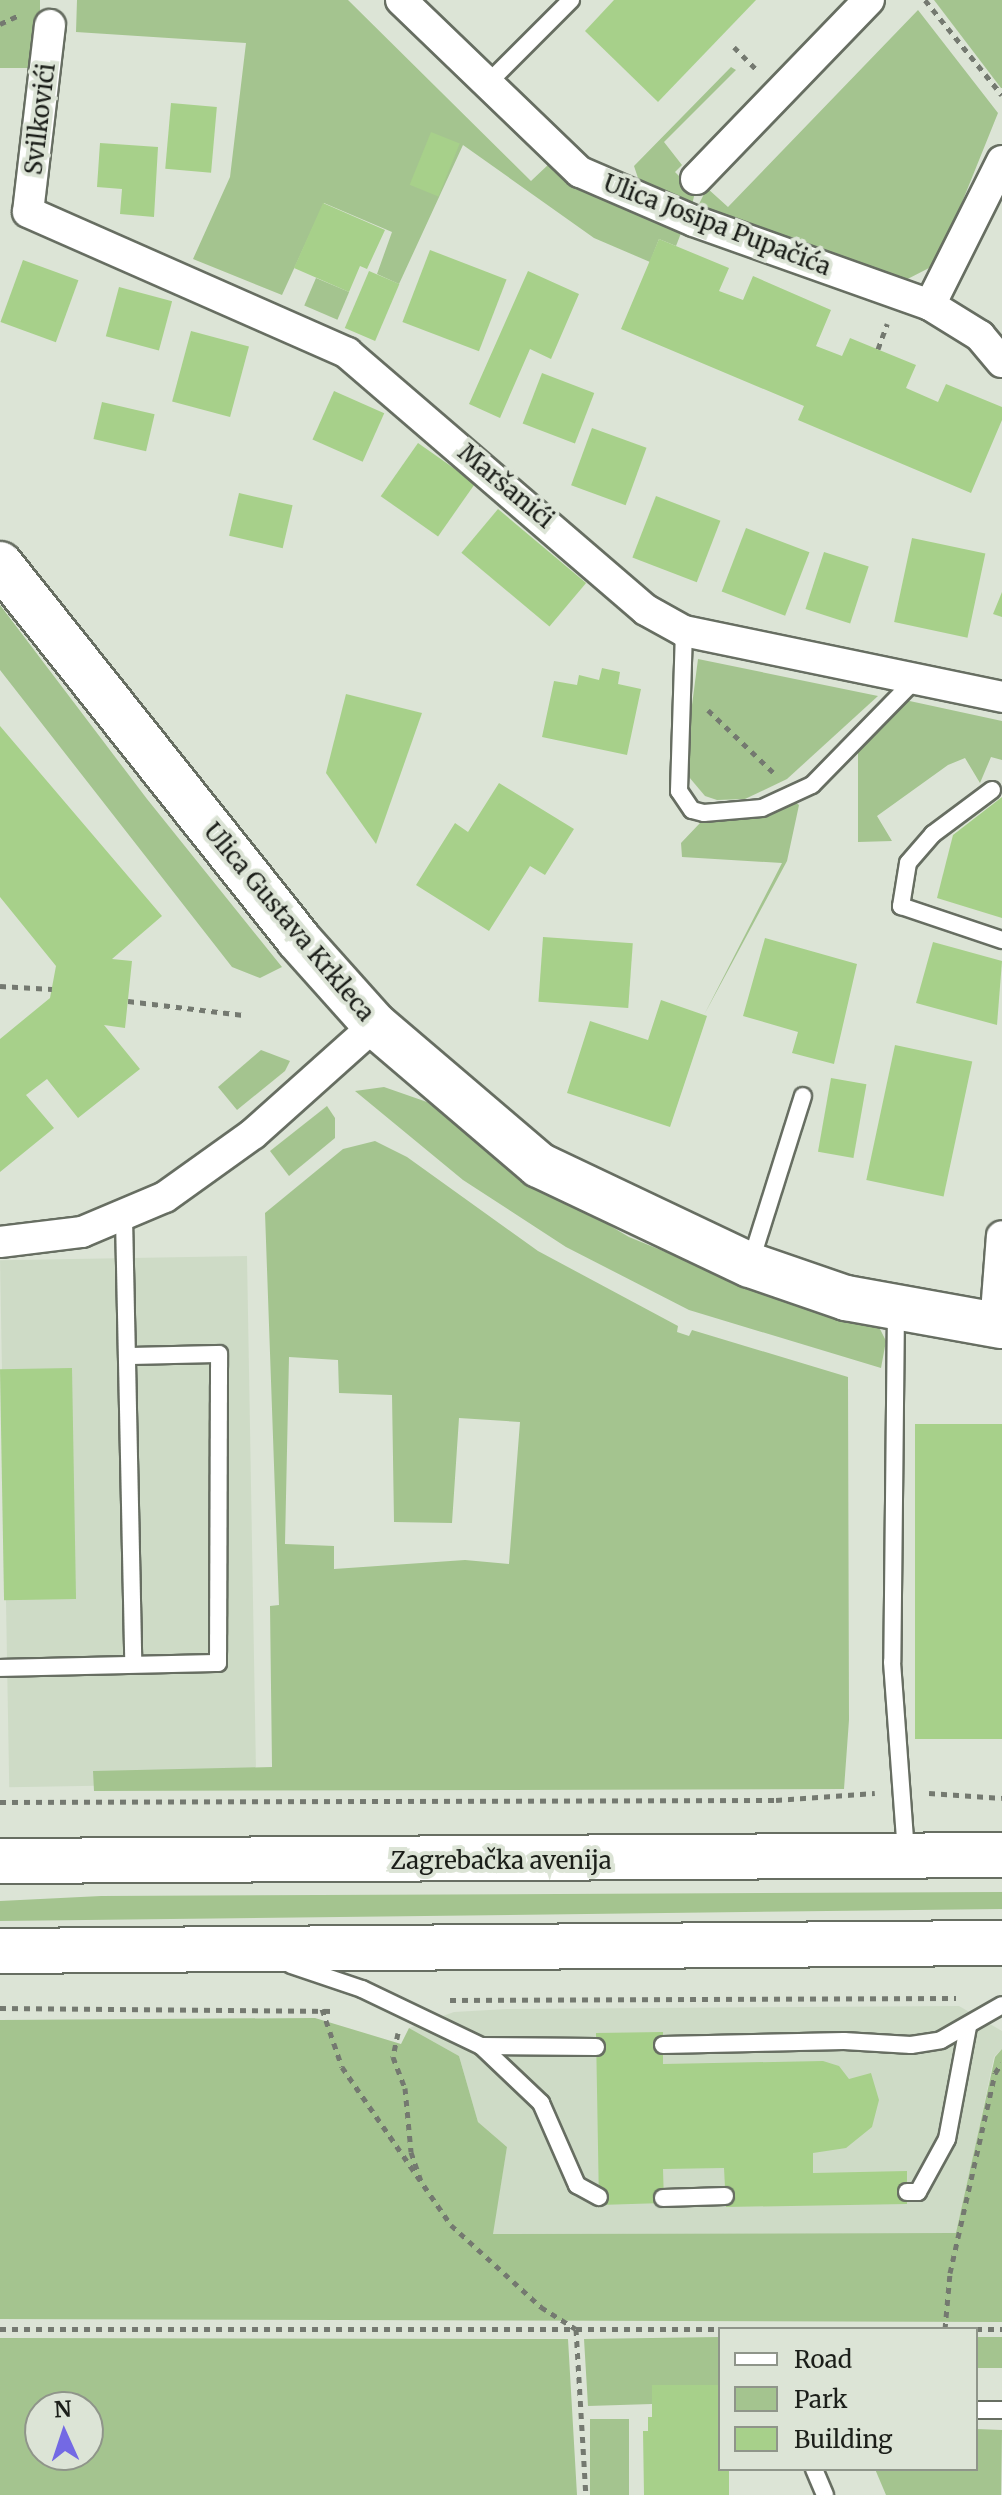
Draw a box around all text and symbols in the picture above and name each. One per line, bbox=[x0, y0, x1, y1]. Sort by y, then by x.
street label: Svilkovići bbox=[19, 61, 61, 177]
street label: Ulica Josipa Pupačića bbox=[599, 168, 835, 282]
street label: Maršanići bbox=[452, 438, 560, 534]
street label: Ulica Gustava Krkleca bbox=[198, 817, 380, 1027]
street label: Zagrebačka avenija bbox=[390, 1847, 612, 1875]
legend bbox=[718, 2327, 978, 2471]
text: Road bbox=[794, 2344, 852, 2375]
text: Park bbox=[794, 2384, 847, 2415]
north arrow bbox=[24, 2391, 104, 2471]
text: N bbox=[53, 2395, 72, 2423]
text: Building bbox=[794, 2424, 893, 2455]

